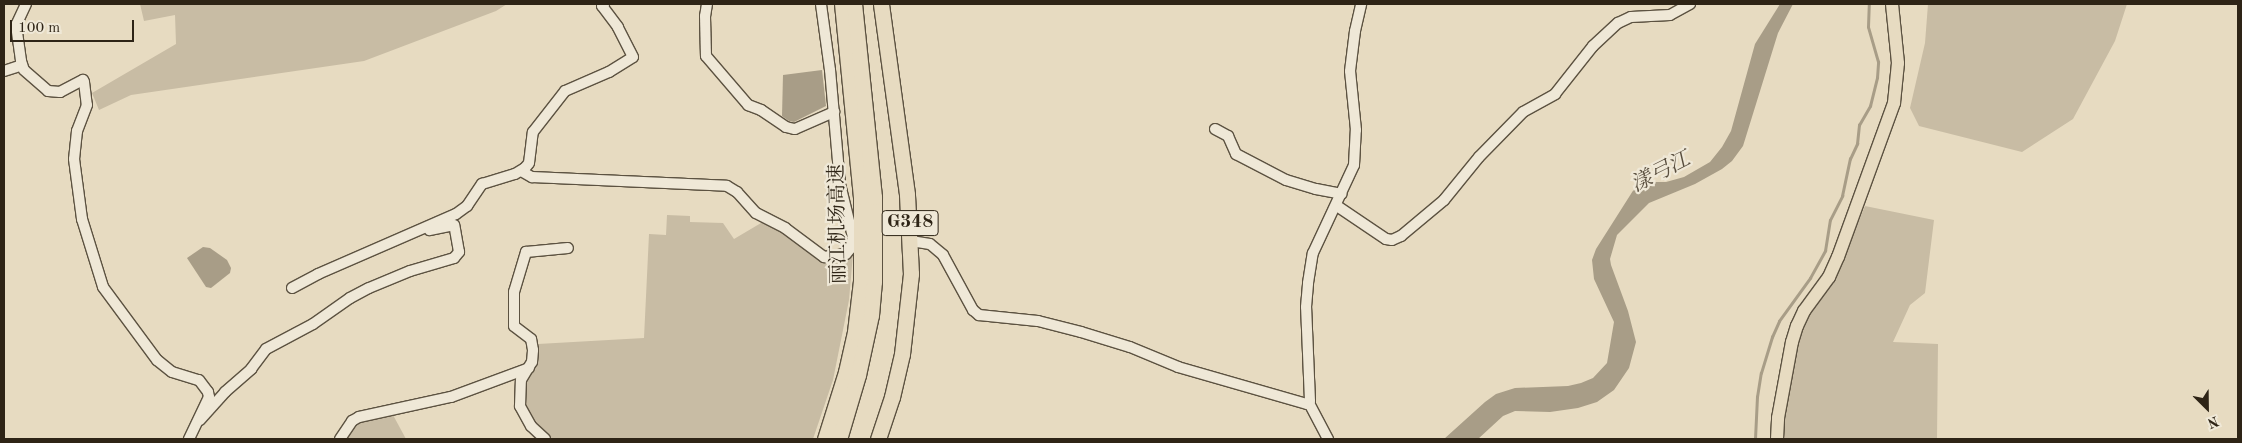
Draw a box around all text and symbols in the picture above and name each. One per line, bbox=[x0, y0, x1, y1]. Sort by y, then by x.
scale bar bbox=[12, 10, 136, 42]
text: 100 m bbox=[18, 21, 60, 36]
water label: 漾弓江 bbox=[1627, 147, 1695, 199]
street label: 丽江机场高速 bbox=[826, 164, 852, 284]
road number: G348 bbox=[881, 207, 939, 240]
north arrow bbox=[2182, 383, 2232, 433]
text: N bbox=[2205, 413, 2221, 430]

